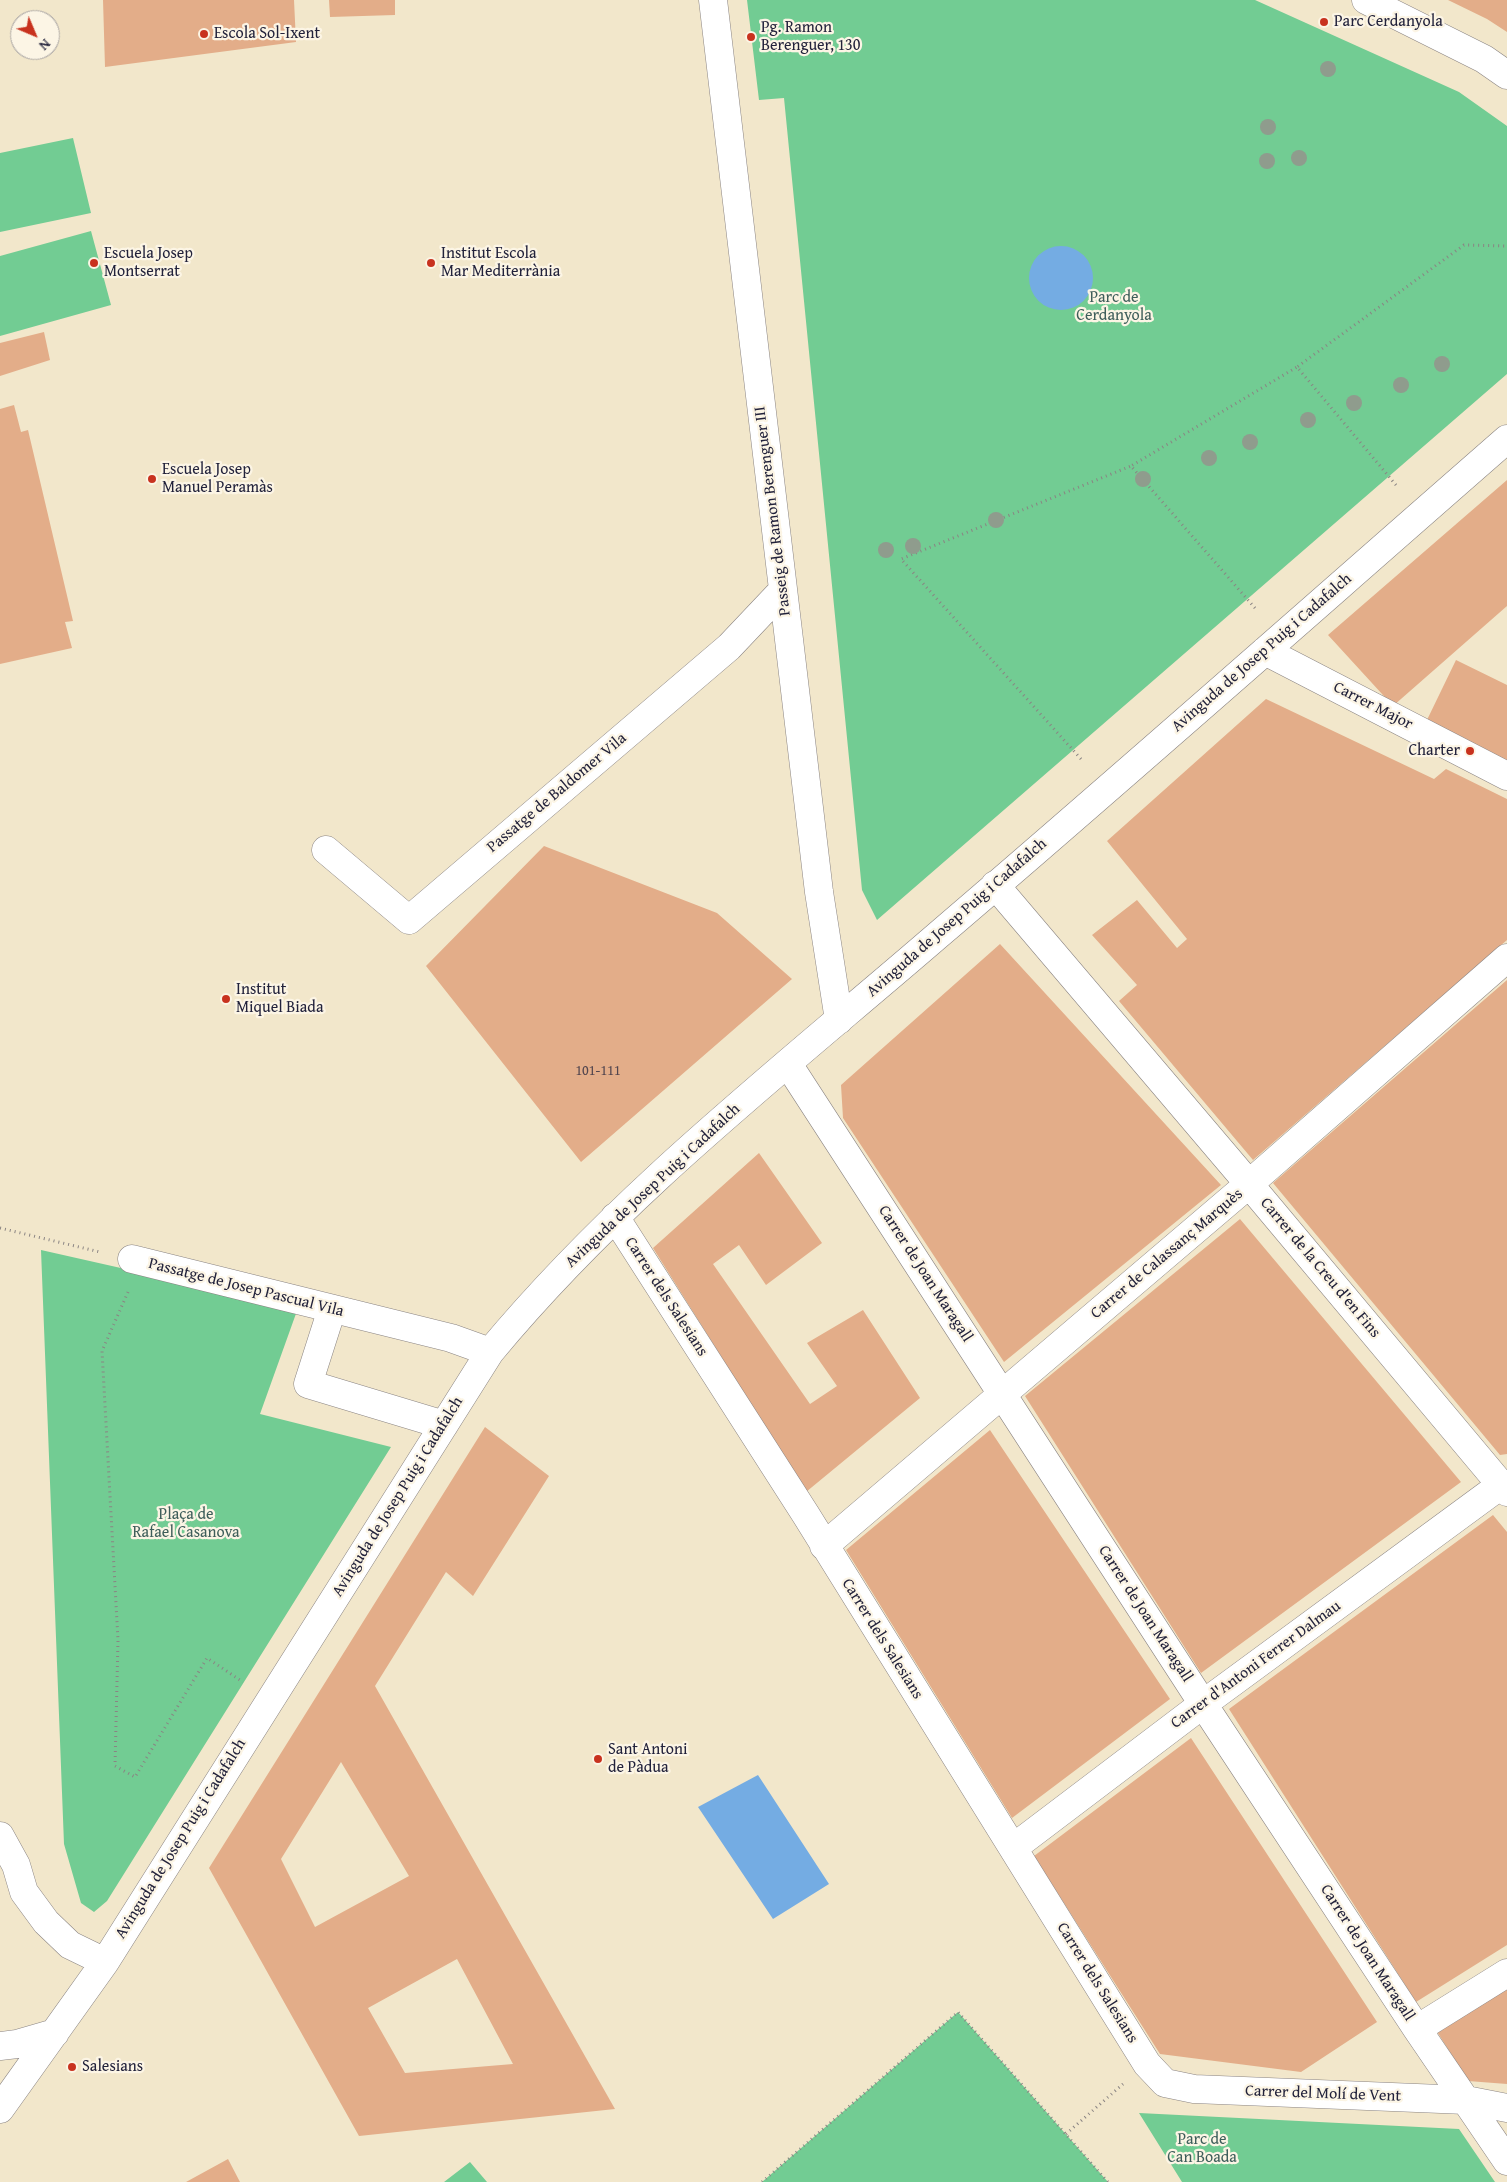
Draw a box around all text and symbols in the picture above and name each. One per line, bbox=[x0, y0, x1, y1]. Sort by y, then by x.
north arrow bbox=[10, 10, 60, 60]
place label: Parc Cerdanyola bbox=[1334, 12, 1443, 32]
marker: Parc Cerdanyola bbox=[1318, 16, 1330, 28]
place label: Pg. Ramon Berenguer, 130 bbox=[761, 18, 860, 56]
place label: Escola Sol-Ixent bbox=[214, 24, 320, 44]
marker: Escola Sol-Ixent bbox=[198, 28, 210, 40]
marker: Pg. Ramon Berenguer, 130 bbox=[745, 31, 757, 43]
text: N bbox=[35, 35, 55, 55]
place label: Escuela Josep Montserrat bbox=[104, 244, 193, 282]
place label: Institut Escola Mar Mediterrània bbox=[441, 244, 560, 282]
marker: Escuela Josep Montserrat bbox=[88, 257, 100, 269]
marker: Institut Escola Mar Mediterrània bbox=[425, 257, 437, 269]
park label: Parc de Cerdanyola bbox=[1076, 288, 1152, 326]
street label: Passeig de Ramon Berenguer III bbox=[751, 405, 795, 617]
place label: Escuela Josep Manuel Peramàs bbox=[162, 460, 273, 498]
marker: Escuela Josep Manuel Peramàs bbox=[146, 473, 158, 485]
street label: Avinguda de Josep Puig i Cadafalch bbox=[1168, 570, 1356, 736]
street label: Carrer Major bbox=[1330, 678, 1416, 734]
street label: Passatge de Baldomer Vila bbox=[483, 729, 631, 857]
place label: Charter bbox=[1408, 741, 1460, 761]
marker: Charter bbox=[1464, 745, 1476, 757]
street label: Avinguda de Josep Puig i Cadafalch bbox=[863, 835, 1051, 1001]
place label: Institut Miquel Biada bbox=[236, 980, 323, 1018]
marker: Institut Miquel Biada bbox=[220, 993, 232, 1005]
house number: 101-111 bbox=[575, 1063, 621, 1079]
street label: Avinguda de Josep Puig i Cadafalch bbox=[562, 1100, 744, 1272]
street label: Carrer de Calassanç Marquès bbox=[1087, 1185, 1247, 1323]
street label: Carrer de la Creu d'en Fins bbox=[1256, 1194, 1384, 1342]
street label: Carrer de Joan Maragall bbox=[874, 1202, 976, 1346]
street label: Carrer dels Salesians bbox=[620, 1234, 712, 1360]
street label: Passatge de Josep Pascual Vila bbox=[146, 1254, 346, 1322]
street label: Avinguda de Josep Puig i Cadafalch bbox=[328, 1394, 468, 1600]
park label: Plaça de Rafael Casanova bbox=[132, 1505, 240, 1543]
street label: Carrer de Joan Maragall bbox=[1094, 1542, 1196, 1686]
street label: Carrer dels Salesians bbox=[837, 1575, 927, 1703]
street label: Carrer d'Antoni Ferrer Dalmau bbox=[1167, 1597, 1345, 1733]
street label: Avinguda de Josep Puig i Cadafalch bbox=[111, 1736, 251, 1942]
place label: Sant Antoni de Pàdua bbox=[608, 1740, 688, 1778]
marker: Sant Antoni de Pàdua bbox=[592, 1753, 604, 1765]
street label: Carrer de Joan Maragall bbox=[1316, 1881, 1418, 2025]
street label: Carrer dels Salesians bbox=[1052, 1919, 1142, 2047]
place label: Salesians bbox=[82, 2057, 143, 2077]
marker: Salesians bbox=[66, 2061, 78, 2073]
street label: Carrer del Molí de Vent bbox=[1245, 2082, 1401, 2106]
park label: Parc de Can Boada bbox=[1167, 2130, 1237, 2168]

